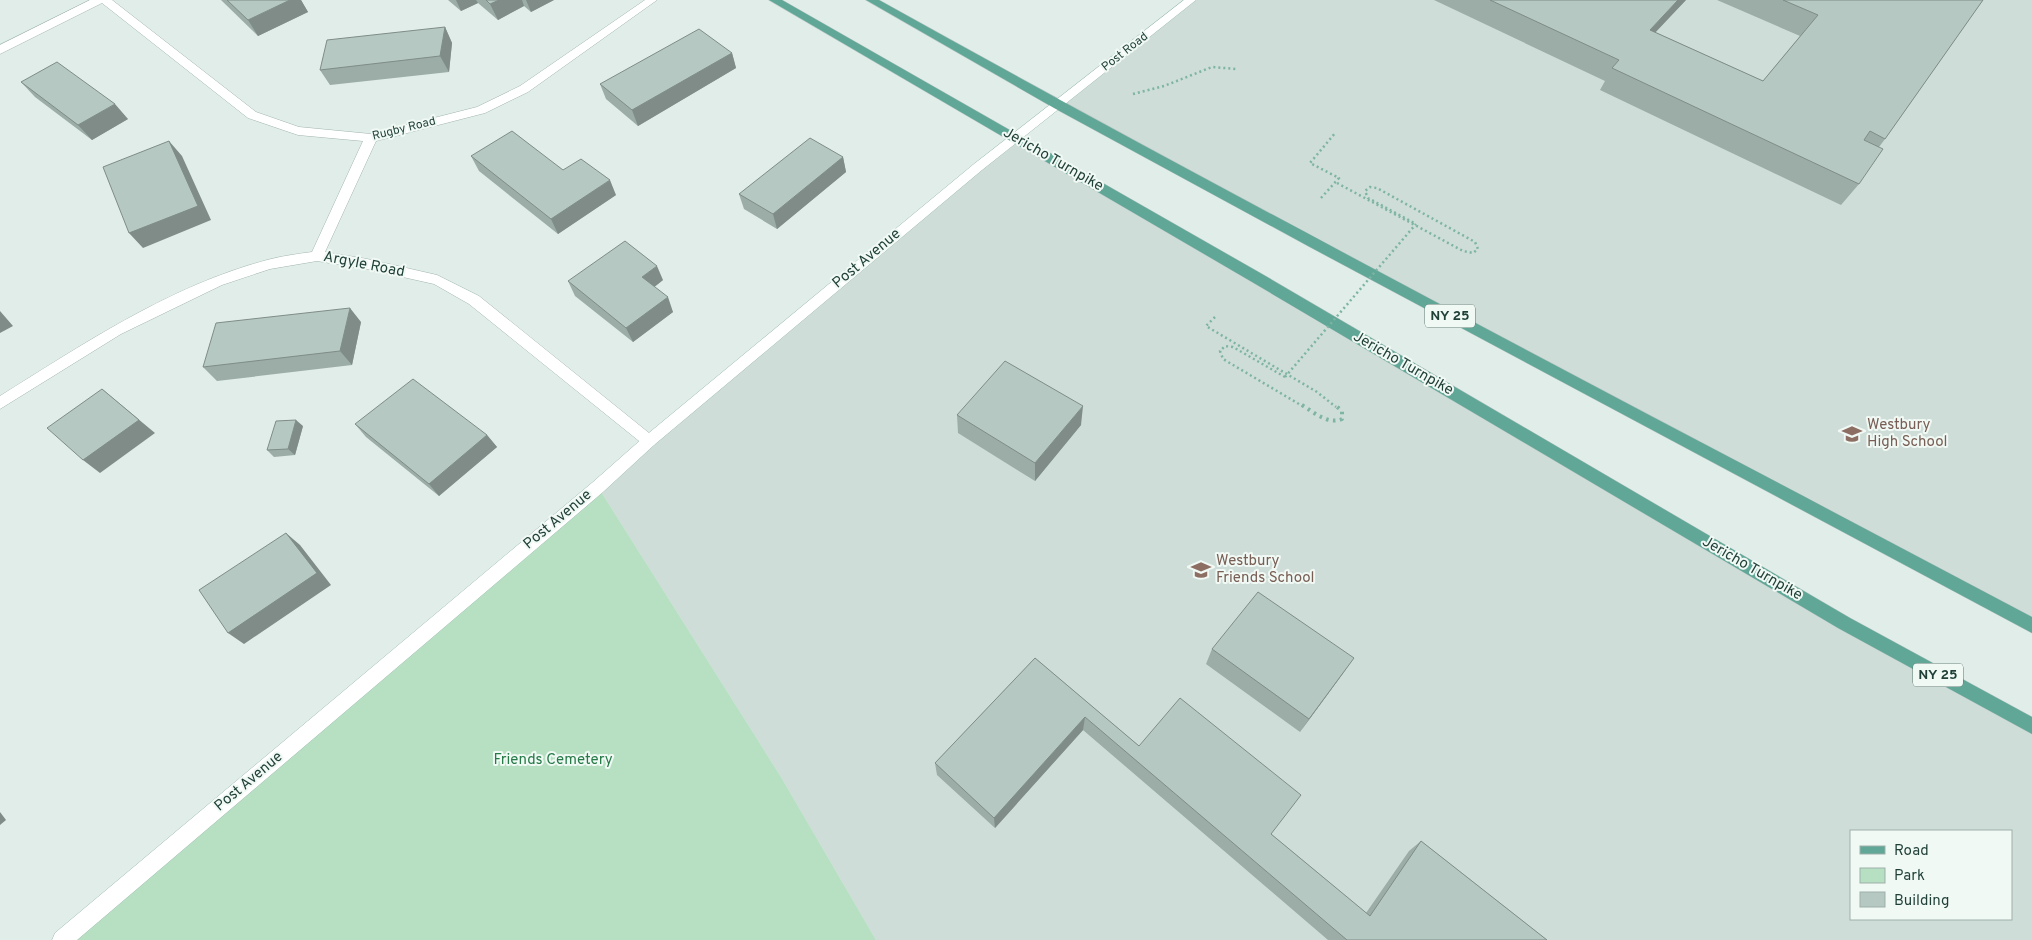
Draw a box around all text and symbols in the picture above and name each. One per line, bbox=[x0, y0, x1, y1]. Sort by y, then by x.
street label: Post Road bbox=[1098, 29, 1152, 75]
street label: Rugby Road bbox=[371, 113, 437, 145]
street label: Jericho Turnpike bbox=[1000, 124, 1106, 196]
street label: Post Avenue bbox=[829, 225, 905, 293]
street label: Argyle Road bbox=[322, 248, 406, 282]
road number: NY 25 bbox=[1425, 304, 1475, 328]
street label: Jericho Turnpike bbox=[1350, 328, 1456, 400]
place label: Westbury High School bbox=[1867, 416, 1948, 452]
school or university icon: Westbury High School bbox=[1841, 423, 1863, 445]
street label: Post Avenue bbox=[520, 486, 596, 554]
street label: Jericho Turnpike bbox=[1699, 533, 1805, 605]
place label: Westbury Friends School bbox=[1216, 552, 1315, 588]
school or university icon: Westbury Friends School bbox=[1190, 559, 1212, 581]
road number: NY 25 bbox=[1913, 664, 1963, 686]
street label: Post Avenue bbox=[211, 748, 287, 816]
park label: Friends Cemetery bbox=[493, 751, 613, 770]
legend bbox=[1850, 830, 2012, 920]
text: Road bbox=[1894, 842, 1929, 861]
text: Park bbox=[1894, 867, 1925, 886]
text: Building bbox=[1894, 892, 1949, 911]

